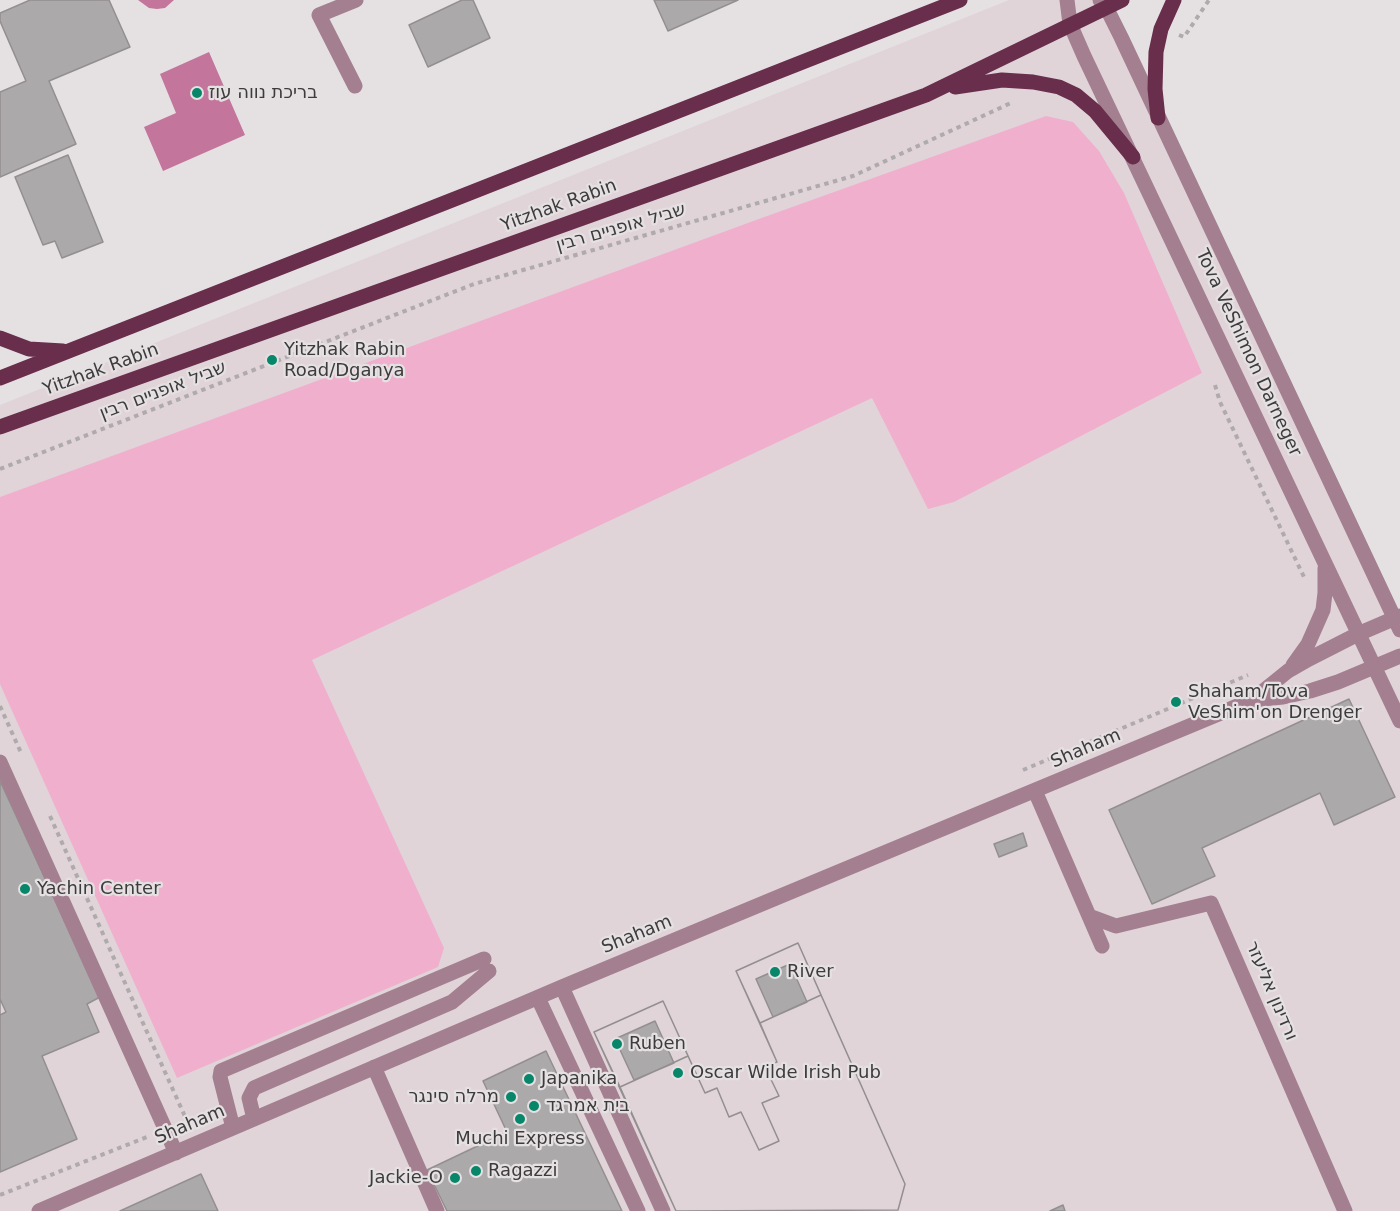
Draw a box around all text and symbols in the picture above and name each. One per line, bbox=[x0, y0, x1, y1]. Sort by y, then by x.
place label: בריכת נווה עוז bbox=[209, 82, 318, 104]
marker: בריכת נווה עוז bbox=[190, 86, 204, 100]
street label: Yitzhak Rabin bbox=[498, 175, 620, 237]
street label: שביל אופניים רבין bbox=[554, 199, 688, 257]
street label: Tova VeShimon Darneger bbox=[1190, 246, 1306, 460]
street label: Yitzhak Rabin bbox=[40, 339, 162, 401]
place label: Yitzhak Rabin Road/Dganya bbox=[284, 339, 405, 382]
marker: Yitzhak Rabin Road/Dganya bbox=[265, 353, 279, 367]
street label: שביל אופניים רבין bbox=[97, 357, 229, 425]
place label: Shaham/Tova VeShim'on Drenger bbox=[1188, 681, 1362, 724]
marker: Shaham/Tova VeShim'on Drenger bbox=[1169, 695, 1183, 709]
street label: Shaham bbox=[1048, 725, 1124, 773]
place label: Yachin Center bbox=[37, 878, 161, 900]
marker: Yachin Center bbox=[18, 882, 32, 896]
street label: Shaham bbox=[599, 911, 675, 959]
street label: ורדינון אליעזר bbox=[1240, 938, 1302, 1044]
place label: River bbox=[787, 961, 834, 983]
marker: River bbox=[768, 965, 782, 979]
place label: Ruben bbox=[629, 1033, 686, 1055]
marker: Ruben bbox=[610, 1037, 624, 1051]
place label: Oscar Wilde Irish Pub bbox=[690, 1062, 881, 1084]
marker: Oscar Wilde Irish Pub bbox=[671, 1066, 685, 1080]
place label: Japanika bbox=[541, 1068, 617, 1090]
marker: Japanika bbox=[522, 1072, 536, 1086]
place label: מרלה סינגר bbox=[408, 1086, 499, 1108]
marker: מרלה סינגר bbox=[504, 1090, 518, 1104]
place label: בית אמרגד bbox=[546, 1095, 630, 1117]
marker: בית אמרגד bbox=[527, 1099, 541, 1113]
street label: Shaham bbox=[152, 1101, 228, 1149]
marker: Muchi Express bbox=[513, 1112, 527, 1126]
place label: Muchi Express bbox=[455, 1128, 585, 1150]
place label: Ragazzi bbox=[488, 1160, 557, 1182]
marker: Ragazzi bbox=[469, 1164, 483, 1178]
place label: Jackie-O bbox=[369, 1167, 443, 1189]
marker: Jackie-O bbox=[448, 1171, 462, 1185]

